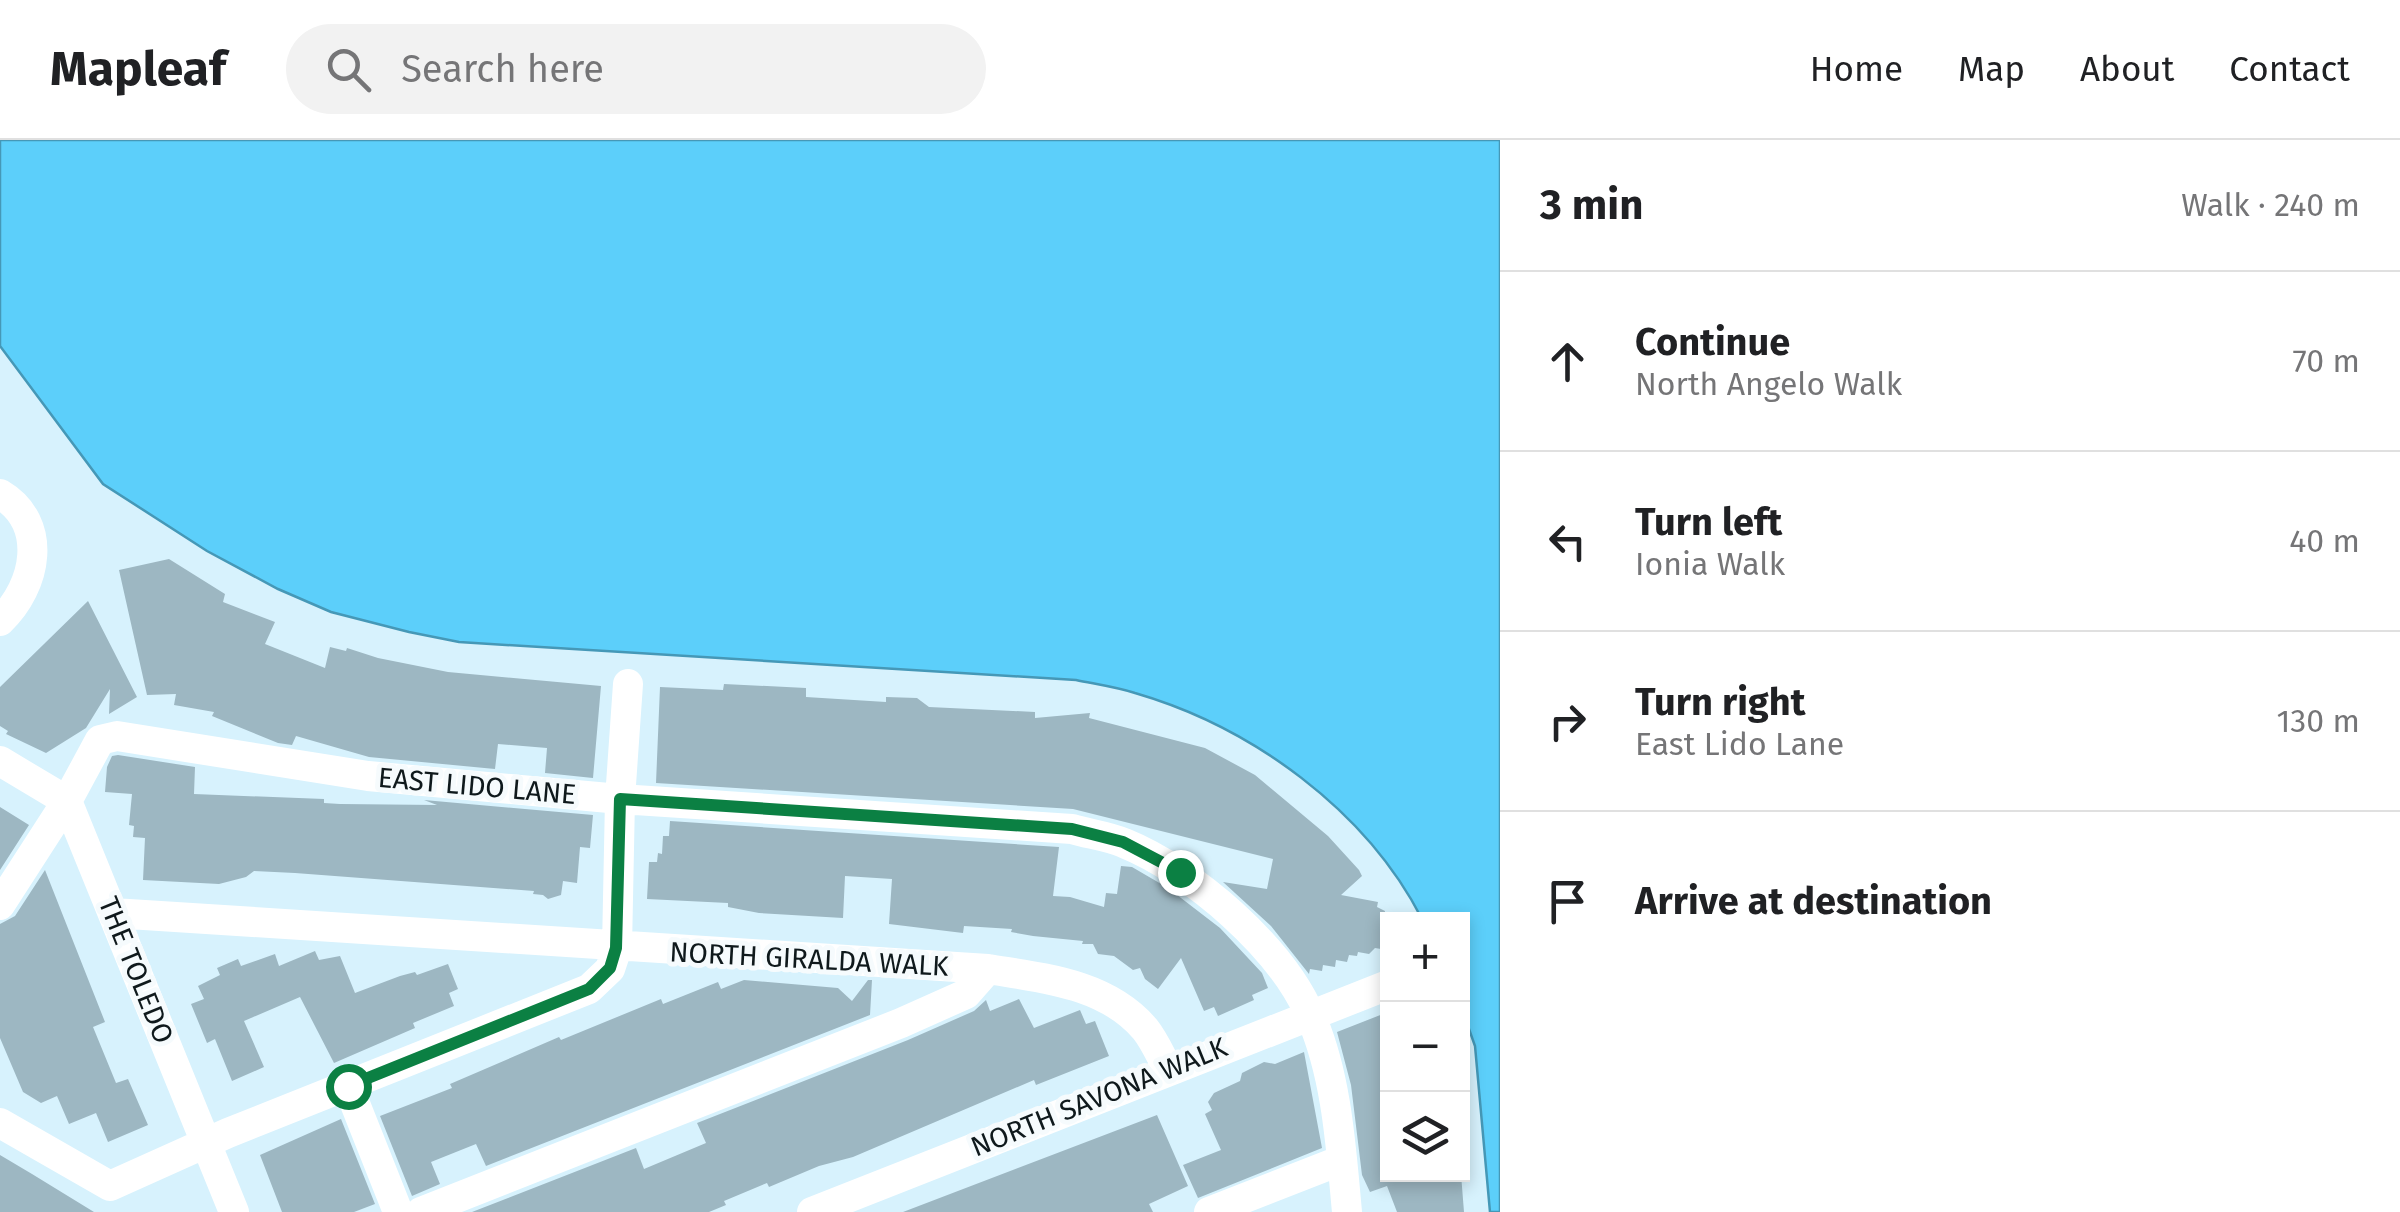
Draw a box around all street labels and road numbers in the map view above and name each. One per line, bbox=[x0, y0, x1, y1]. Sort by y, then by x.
street label: EAST LIDO LANE bbox=[377, 761, 577, 811]
street label: THE TOLEDO bbox=[92, 892, 180, 1048]
street label: NORTH GIRALDA WALK bbox=[669, 935, 950, 983]
street label: NORTH SAVONA WALK bbox=[966, 1030, 1232, 1164]

